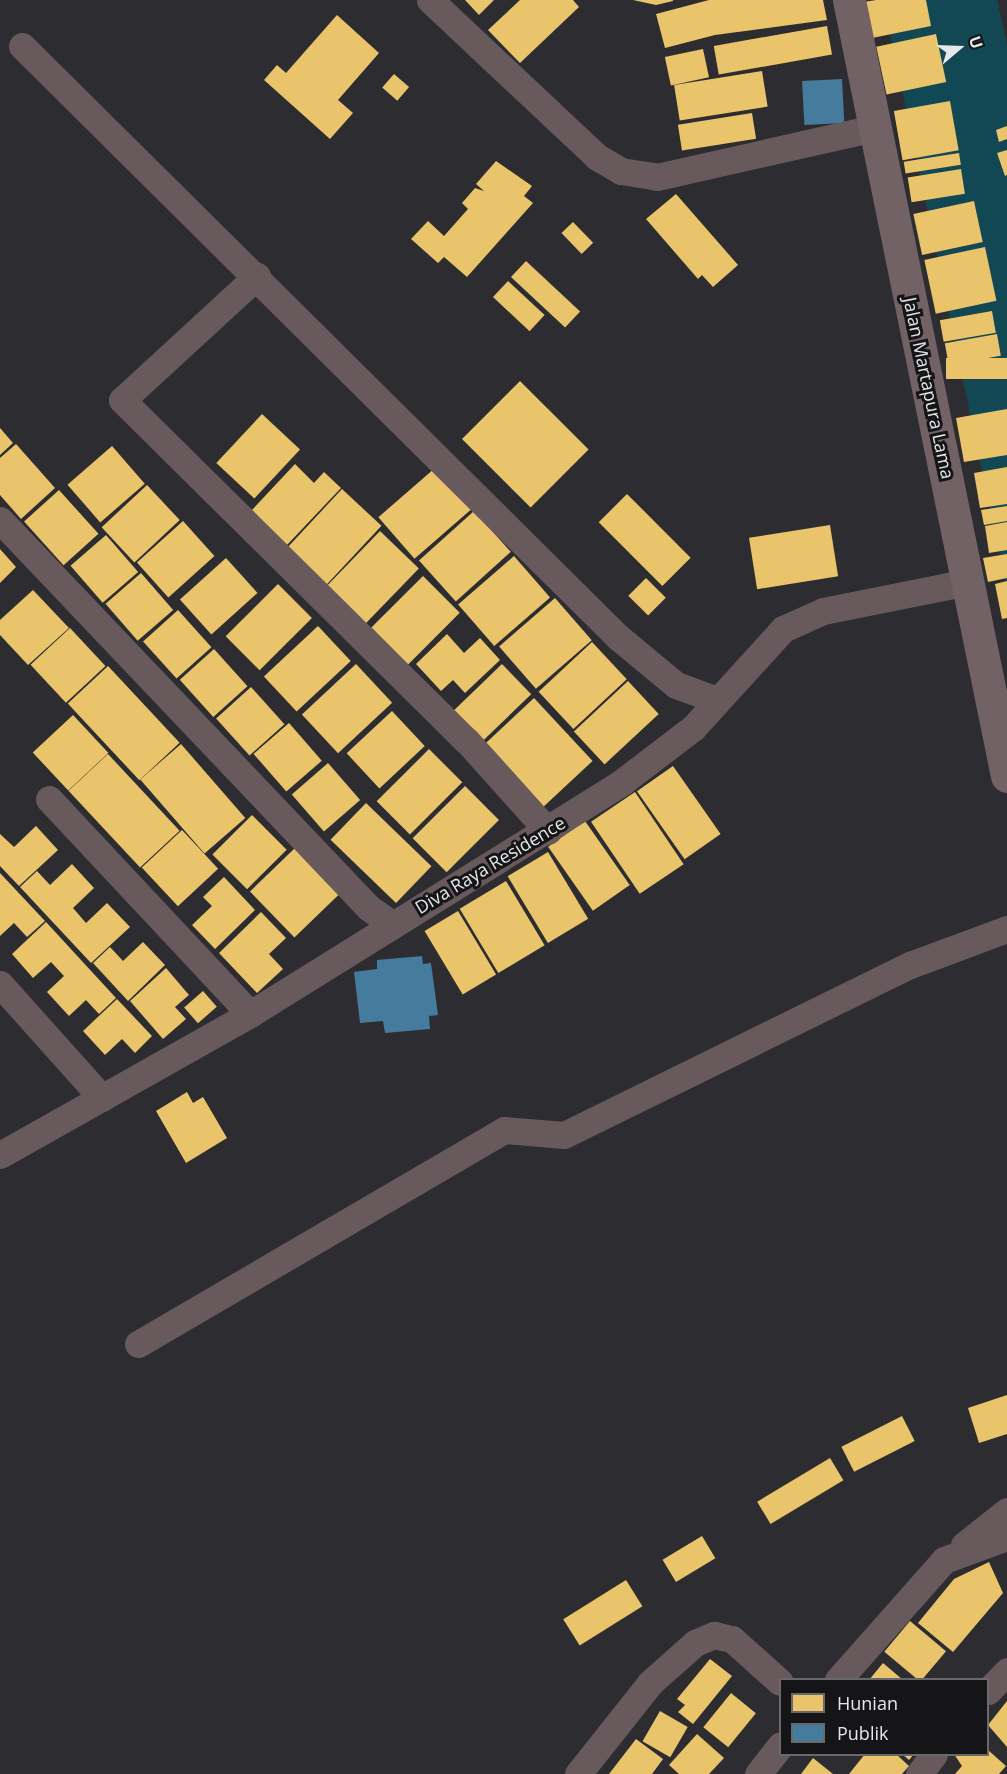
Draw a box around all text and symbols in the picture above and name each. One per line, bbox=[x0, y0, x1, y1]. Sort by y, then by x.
north arrow bbox=[929, 18, 989, 78]
text: U bbox=[964, 33, 988, 51]
street label: Jalan Martapura Lama bbox=[899, 295, 959, 481]
street label: Diva Raya Residence bbox=[411, 812, 569, 918]
legend bbox=[779, 1678, 989, 1756]
text: Hunian bbox=[837, 1691, 898, 1715]
text: Publik bbox=[837, 1721, 888, 1745]

